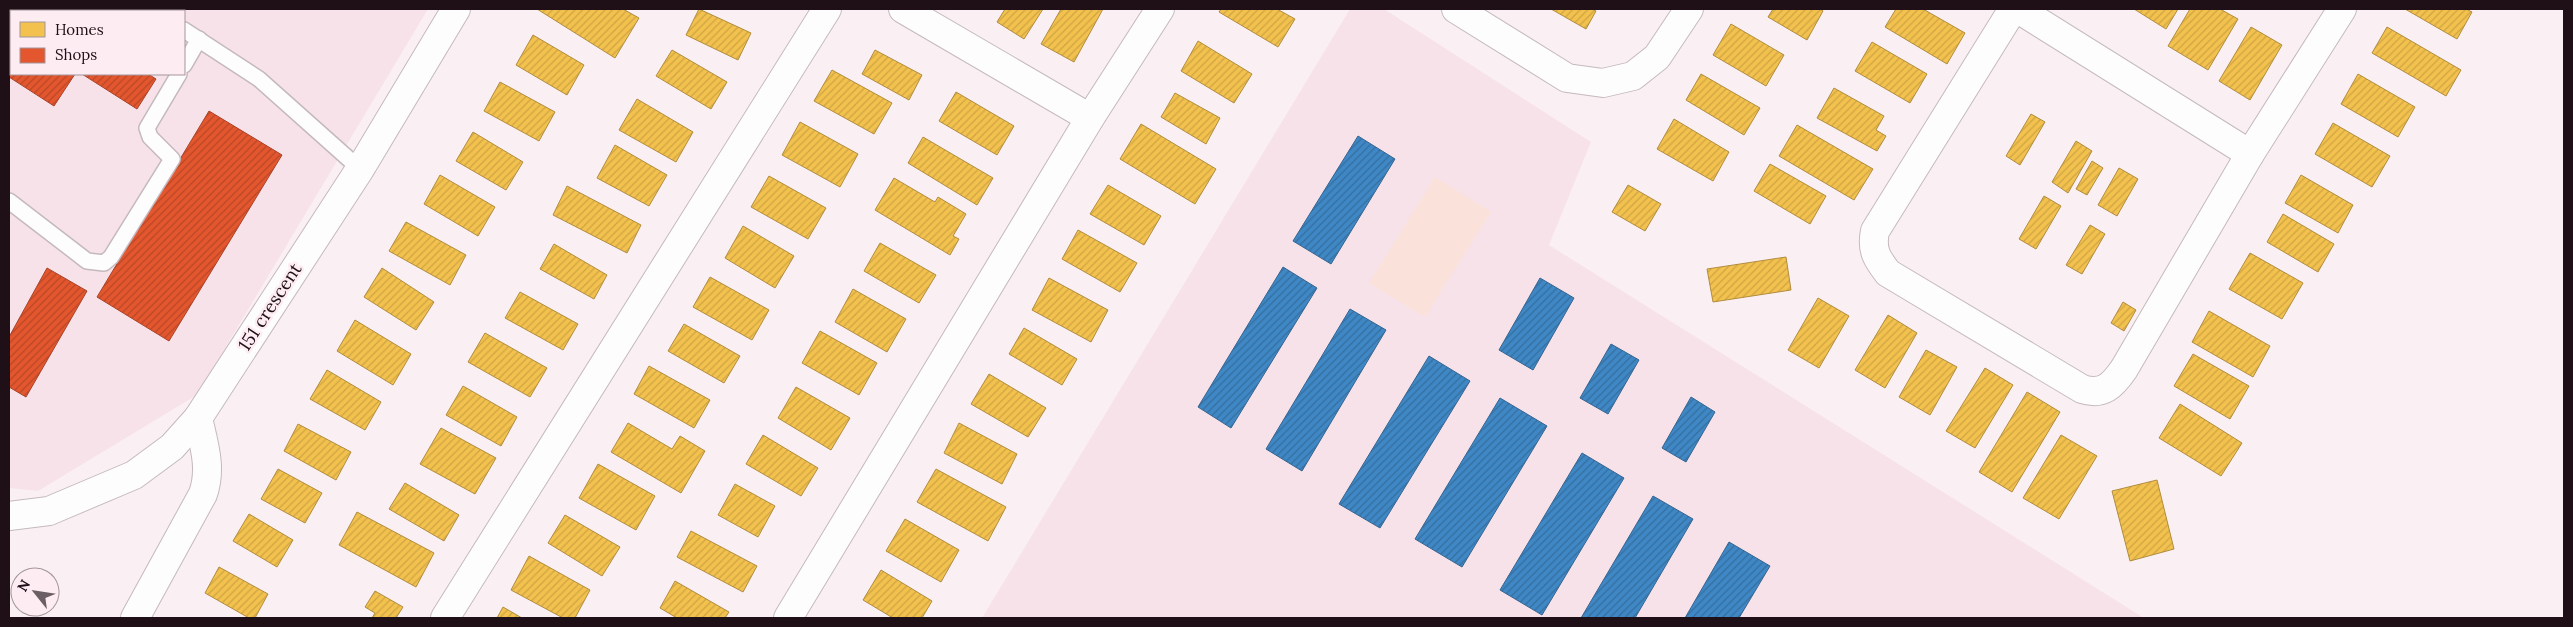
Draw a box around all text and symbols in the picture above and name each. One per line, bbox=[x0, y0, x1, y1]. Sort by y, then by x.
legend bbox=[10, 10, 185, 75]
text: Homes bbox=[55, 20, 104, 39]
text: Shops bbox=[55, 45, 97, 64]
street label: 151 crescent bbox=[233, 259, 306, 355]
north arrow bbox=[10, 567, 60, 617]
text: N bbox=[13, 576, 34, 595]

